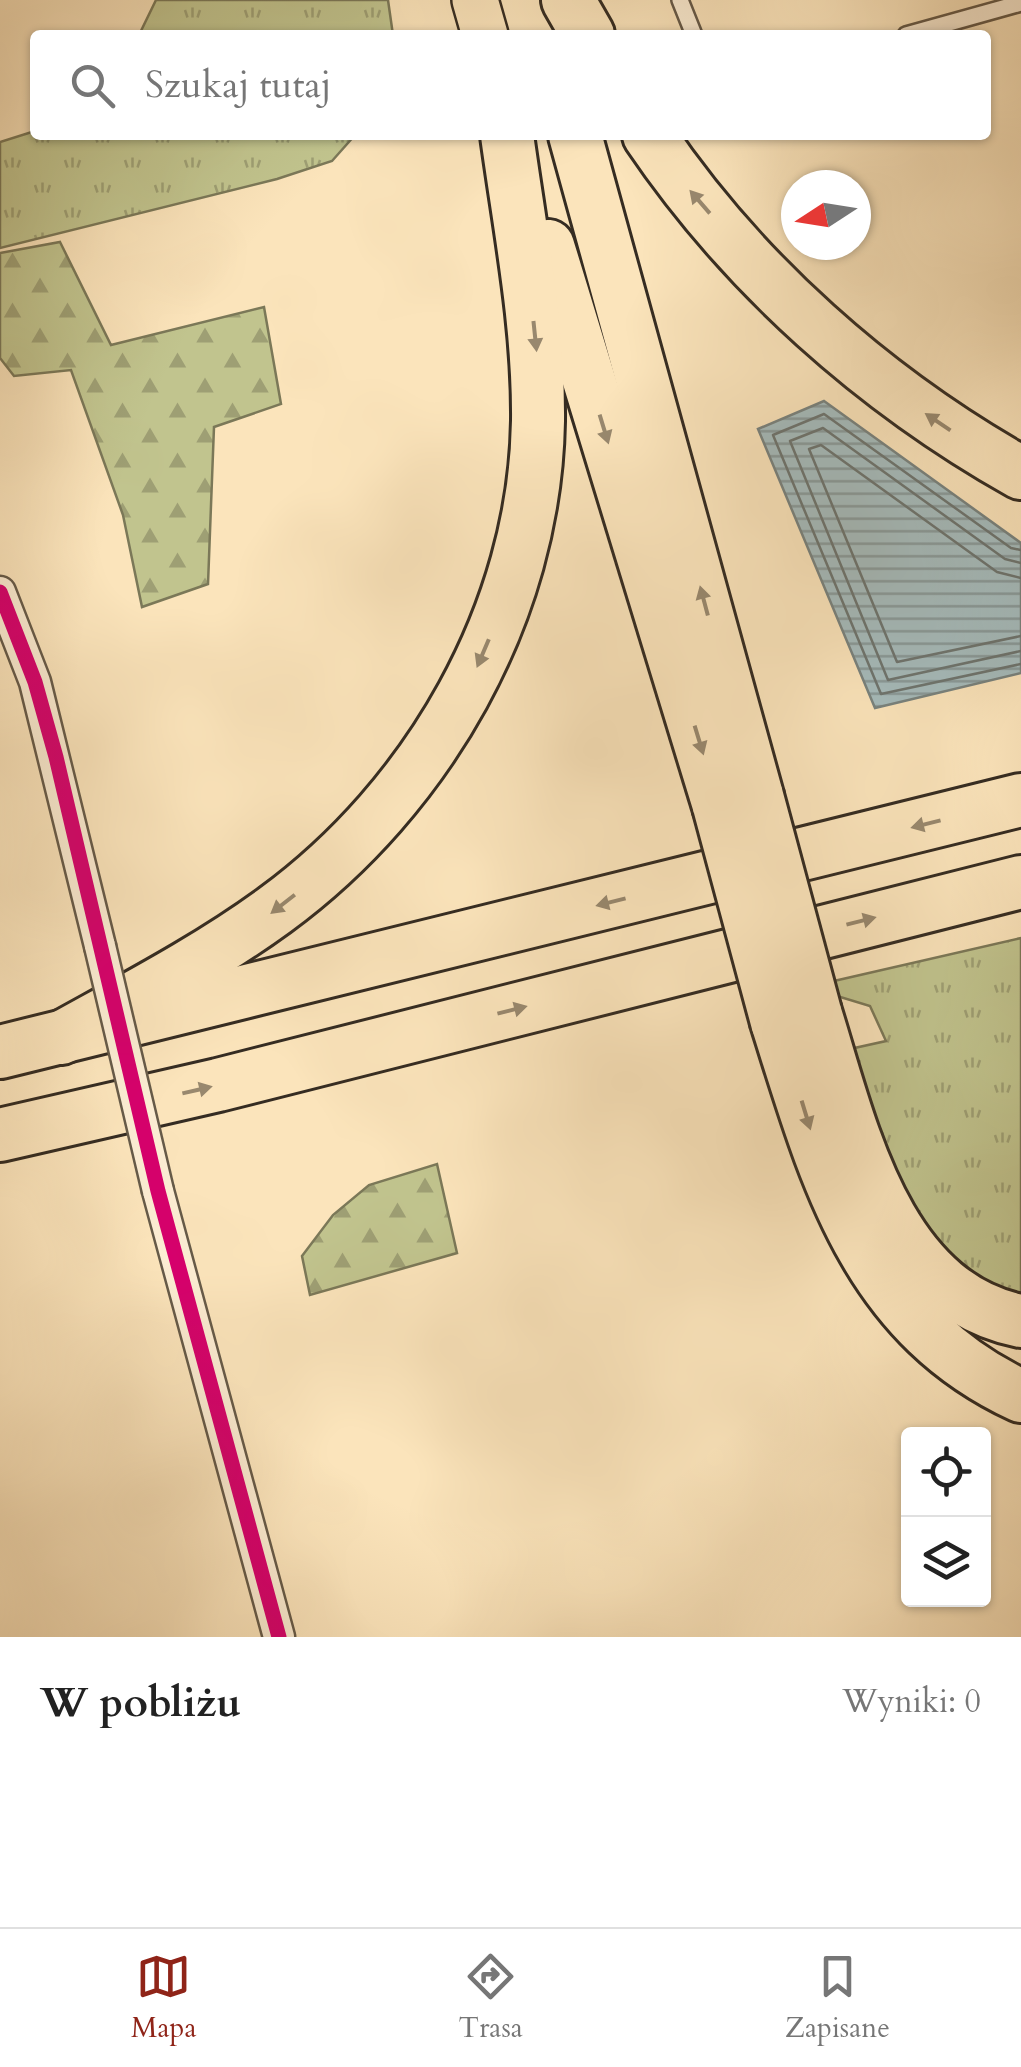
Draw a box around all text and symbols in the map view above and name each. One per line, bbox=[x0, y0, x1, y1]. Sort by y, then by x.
search box bbox=[30, 30, 991, 140]
icon: search bbox=[65, 58, 120, 113]
text: Szukaj tutaj bbox=[145, 59, 332, 111]
north arrow bbox=[781, 170, 871, 260]
one-way arrow bbox=[689, 190, 711, 215]
one-way arrow bbox=[527, 320, 543, 352]
one-way arrow bbox=[925, 413, 951, 432]
one-way arrow bbox=[597, 414, 612, 445]
one-way arrow bbox=[695, 585, 711, 616]
one-way arrow bbox=[475, 638, 491, 668]
one-way arrow bbox=[692, 725, 707, 756]
one-way arrow bbox=[910, 817, 941, 832]
one-way arrow bbox=[270, 893, 296, 913]
one-way arrow bbox=[595, 895, 626, 910]
one-way arrow bbox=[846, 913, 877, 928]
one-way arrow bbox=[497, 1002, 528, 1017]
one-way arrow bbox=[182, 1082, 213, 1097]
one-way arrow bbox=[799, 1100, 814, 1131]
map controls bbox=[901, 1427, 991, 1607]
button: locate bbox=[901, 1427, 991, 1517]
button: layers bbox=[901, 1517, 991, 1607]
text: W pobliżu bbox=[40, 1674, 241, 1731]
text: Wyniki: 0 bbox=[842, 1680, 981, 1724]
tab: Mapa bbox=[131, 1949, 197, 2047]
tab: Trasa bbox=[459, 1949, 523, 2047]
tab: Zapisane bbox=[785, 1949, 890, 2047]

